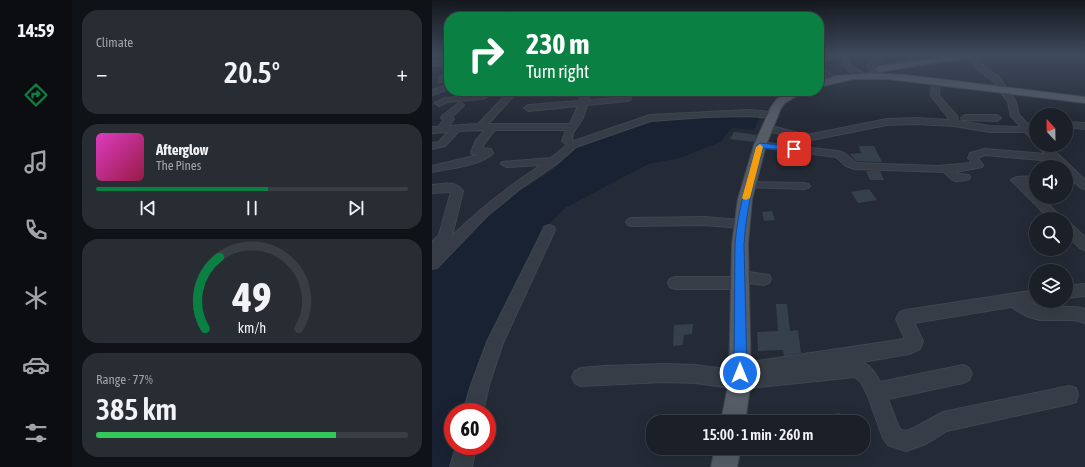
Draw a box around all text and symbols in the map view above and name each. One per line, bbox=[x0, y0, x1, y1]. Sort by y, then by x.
text: 14:59 bbox=[17, 20, 55, 41]
icon: right bbox=[460, 28, 512, 80]
text: 230 m bbox=[526, 28, 589, 60]
text: Climate bbox=[96, 35, 133, 50]
text: 20.5° bbox=[224, 55, 280, 89]
text: − bbox=[96, 60, 107, 86]
text: + bbox=[397, 60, 408, 86]
text: Turn right bbox=[526, 61, 589, 82]
icon: directions bbox=[22, 81, 50, 109]
north arrow bbox=[1029, 108, 1073, 152]
map controls bbox=[1029, 108, 1073, 308]
pin bbox=[777, 132, 811, 166]
icon: arrive bbox=[783, 138, 805, 160]
text: Afterglow bbox=[156, 141, 209, 158]
icon: music bbox=[22, 148, 50, 176]
text: The Pines bbox=[156, 158, 201, 173]
button: sound bbox=[1029, 160, 1073, 204]
icon: previous bbox=[137, 197, 159, 219]
icon: pause bbox=[241, 197, 263, 219]
icon: next bbox=[345, 197, 367, 219]
button: search bbox=[1029, 212, 1073, 256]
icon: phone bbox=[22, 216, 50, 244]
button: layers bbox=[1029, 264, 1073, 308]
text: 49 bbox=[231, 272, 272, 320]
icon: climate bbox=[22, 284, 50, 312]
text: km/h bbox=[238, 319, 266, 335]
icon: car bbox=[22, 351, 50, 379]
position arrow bbox=[719, 352, 761, 394]
text: Range · 77% bbox=[96, 372, 153, 387]
text: 385 km bbox=[96, 392, 177, 426]
speed limit sign: 60 bbox=[444, 403, 496, 455]
icon: filters bbox=[22, 419, 50, 447]
text: 15:00 · 1 min · 260 m bbox=[703, 426, 813, 443]

